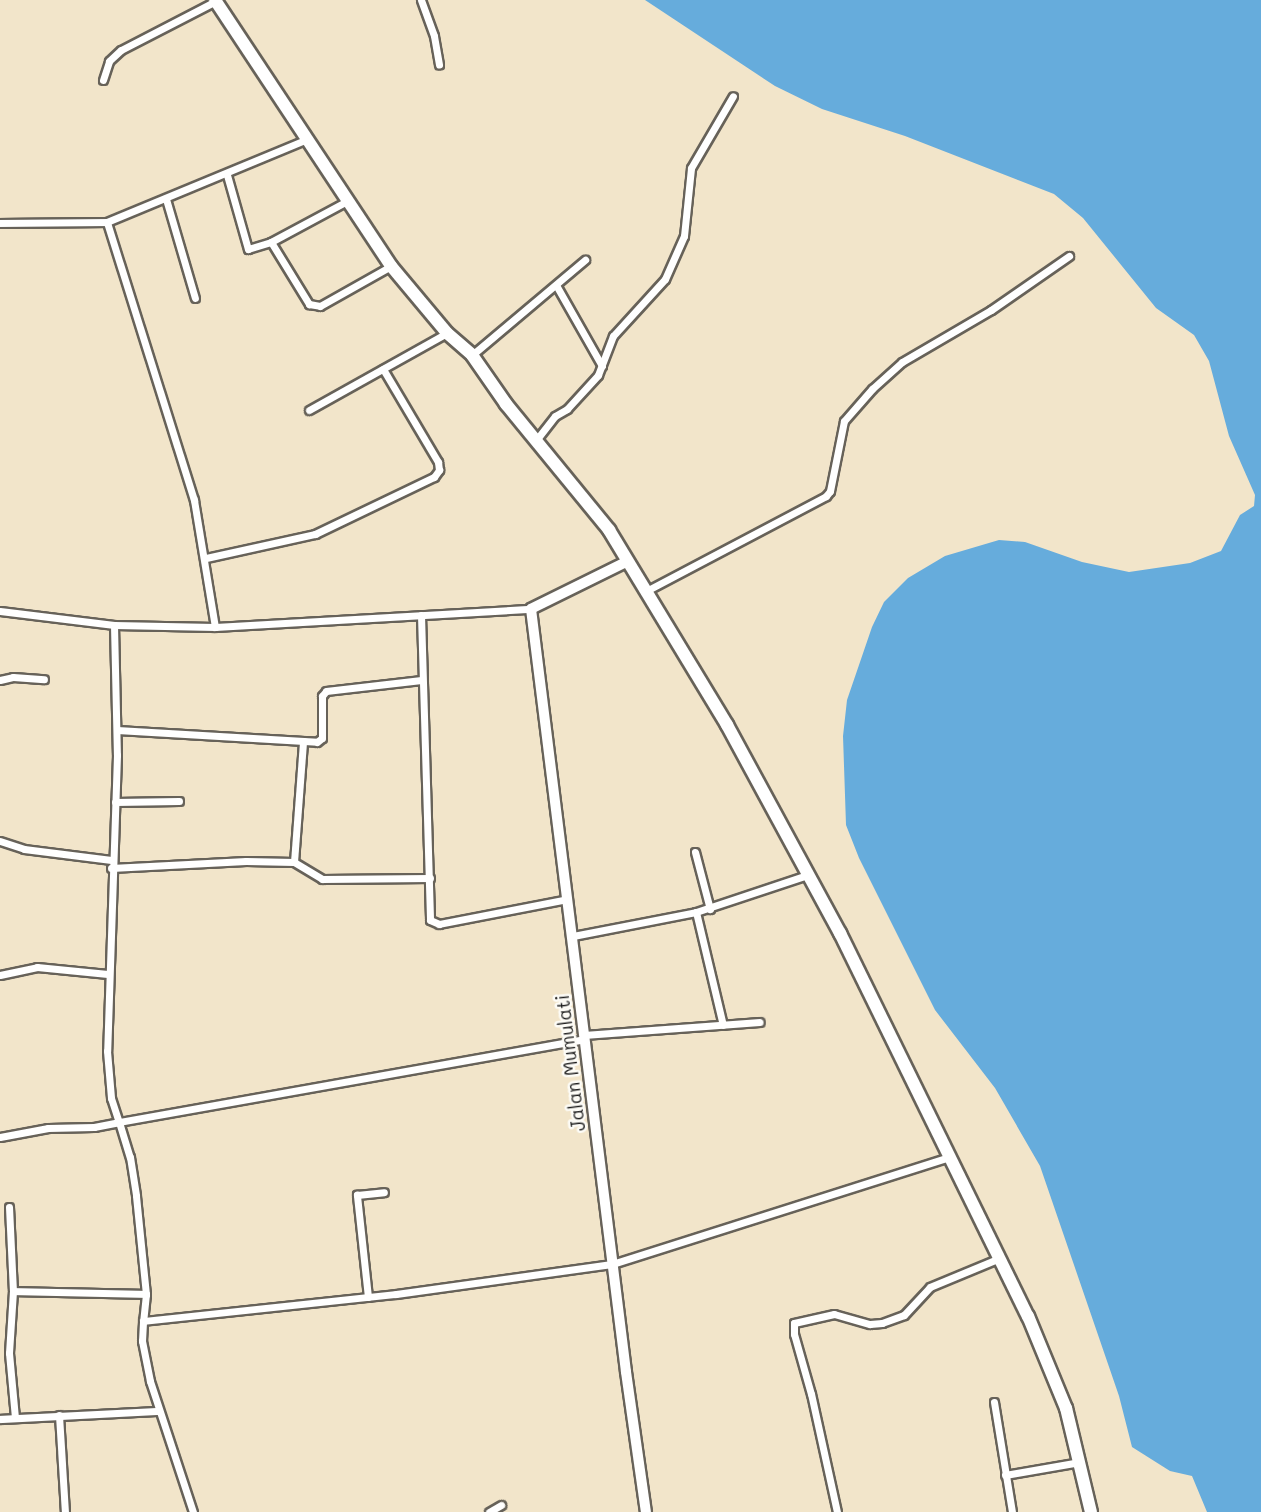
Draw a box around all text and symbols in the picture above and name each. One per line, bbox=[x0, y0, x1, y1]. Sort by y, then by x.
street label: Jalan Mumulati bbox=[550, 993, 590, 1133]

